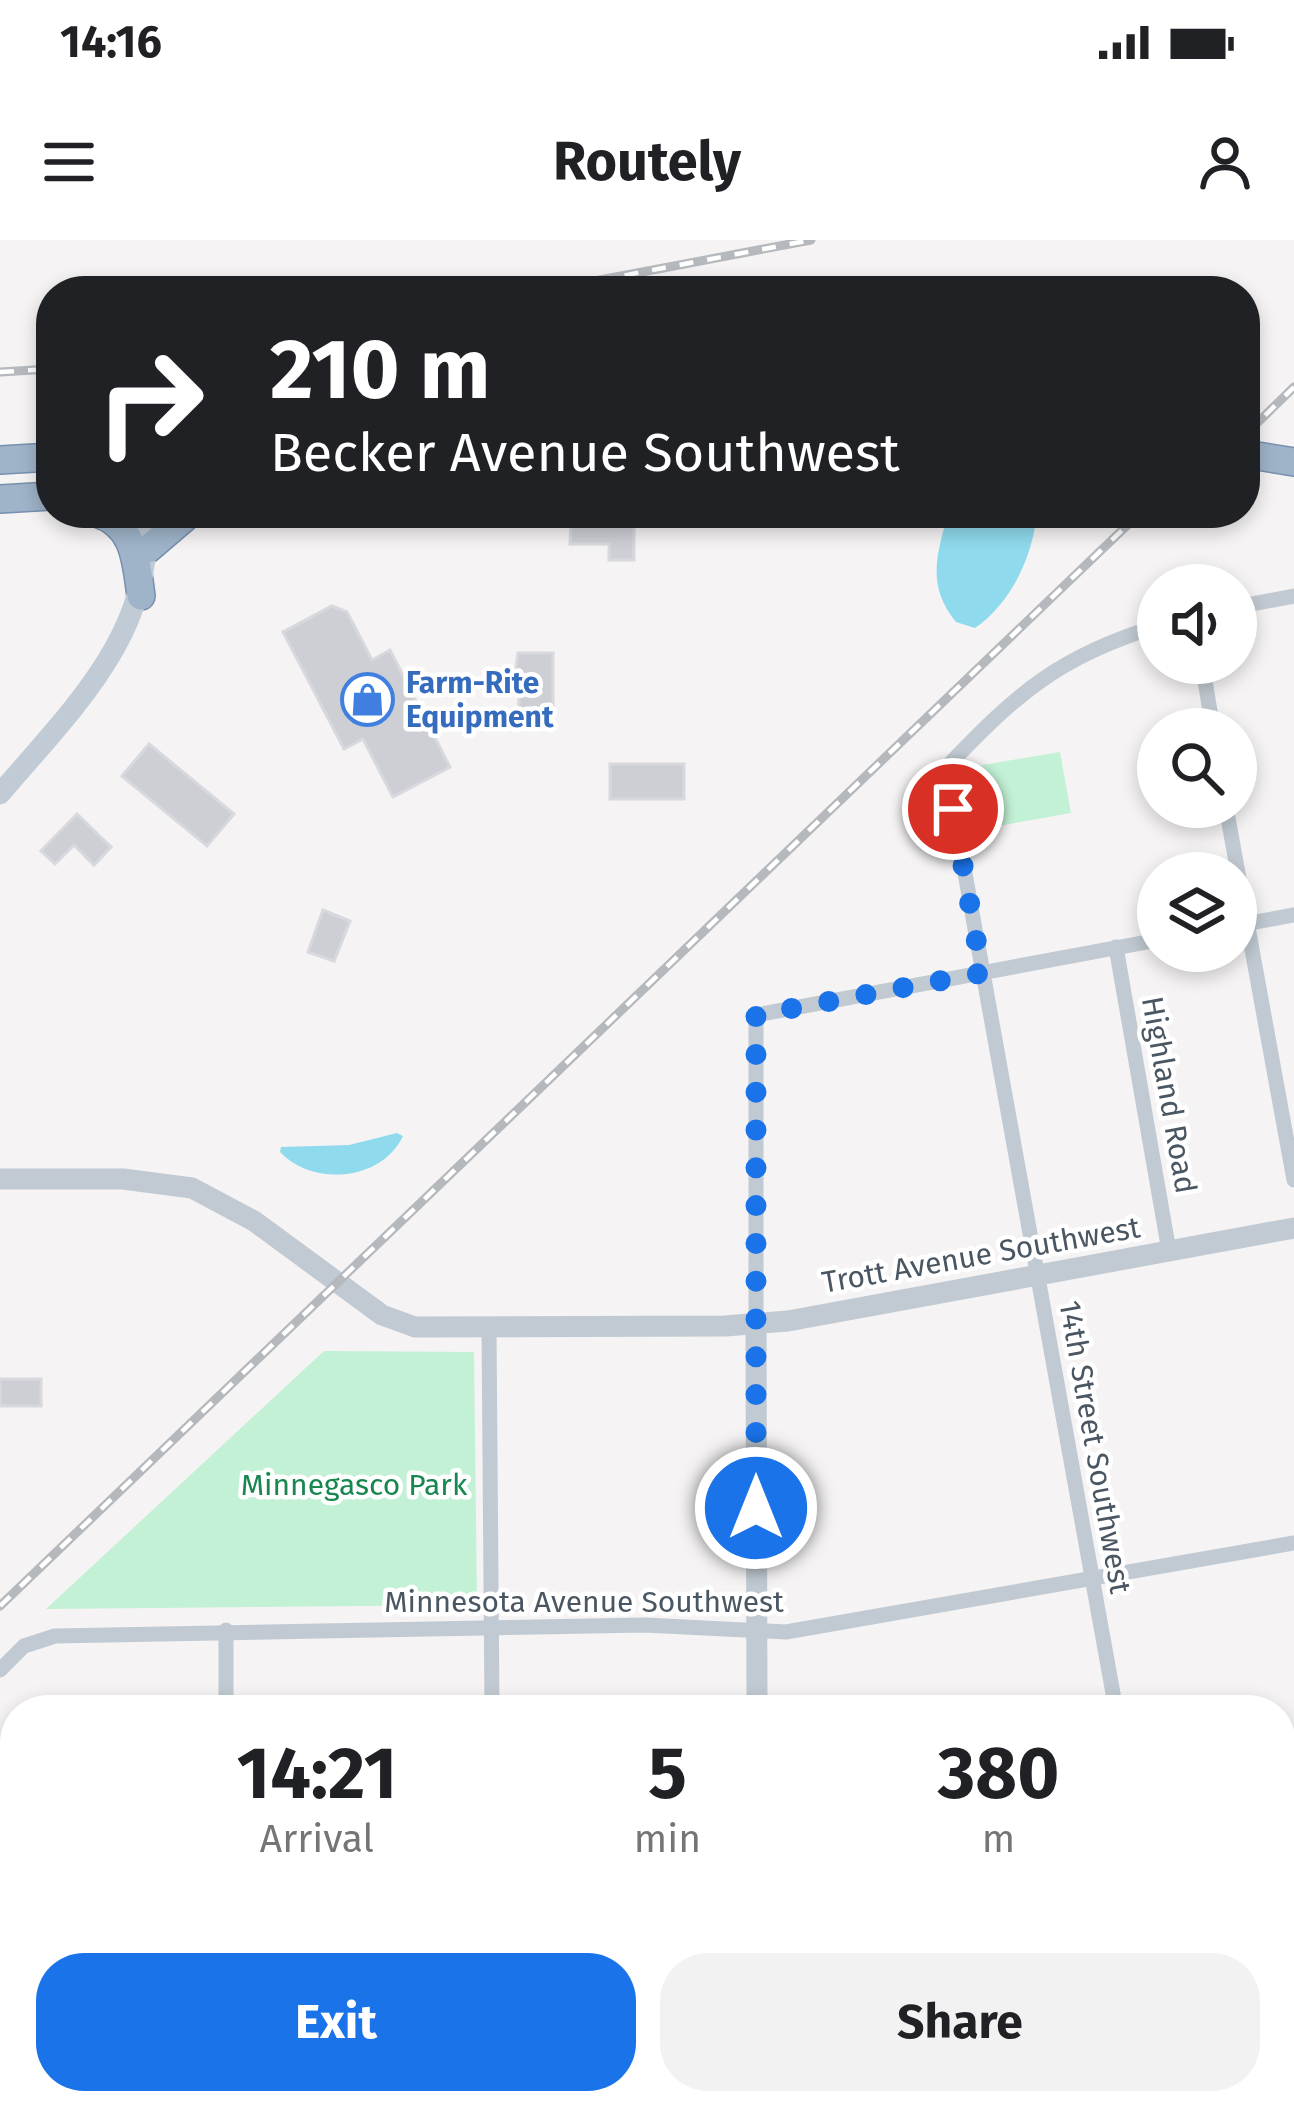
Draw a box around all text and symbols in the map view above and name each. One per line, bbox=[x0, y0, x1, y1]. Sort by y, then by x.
text: 14:16 bbox=[60, 15, 162, 69]
icon: menu bbox=[36, 129, 102, 195]
icon: person bbox=[1192, 129, 1258, 195]
text: Routely bbox=[553, 130, 741, 194]
text: 210 m bbox=[270, 319, 491, 420]
icon: right bbox=[72, 324, 228, 480]
text: Becker Avenue Southwest bbox=[270, 421, 900, 485]
map controls bbox=[1137, 564, 1257, 972]
button: sound bbox=[1137, 564, 1257, 684]
place label: Farm-Rite Equipment bbox=[406, 665, 554, 735]
shop icon: Farm-Rite Equipment bbox=[339, 672, 395, 728]
button: search bbox=[1137, 708, 1257, 828]
pin bbox=[902, 758, 1004, 860]
icon: arrive bbox=[920, 776, 986, 842]
button: layers bbox=[1137, 852, 1257, 972]
street label: Highland Road bbox=[1134, 994, 1204, 1196]
street label: Trott Avenue Southwest bbox=[819, 1209, 1143, 1301]
street label: 14th Street Southwest bbox=[1051, 1298, 1139, 1597]
position arrow bbox=[693, 1445, 819, 1571]
park label: Minnegasco Park bbox=[241, 1467, 468, 1503]
street label: Minnesota Avenue Southwest bbox=[384, 1584, 784, 1620]
text: 14:21 bbox=[237, 1731, 397, 1817]
text: 5 bbox=[648, 1731, 687, 1817]
text: 380 bbox=[938, 1731, 1059, 1817]
text: Arrival bbox=[260, 1816, 374, 1862]
text: min bbox=[634, 1816, 701, 1862]
text: m bbox=[982, 1816, 1015, 1862]
button: Exit bbox=[36, 1953, 636, 2091]
button: Share bbox=[660, 1953, 1260, 2091]

